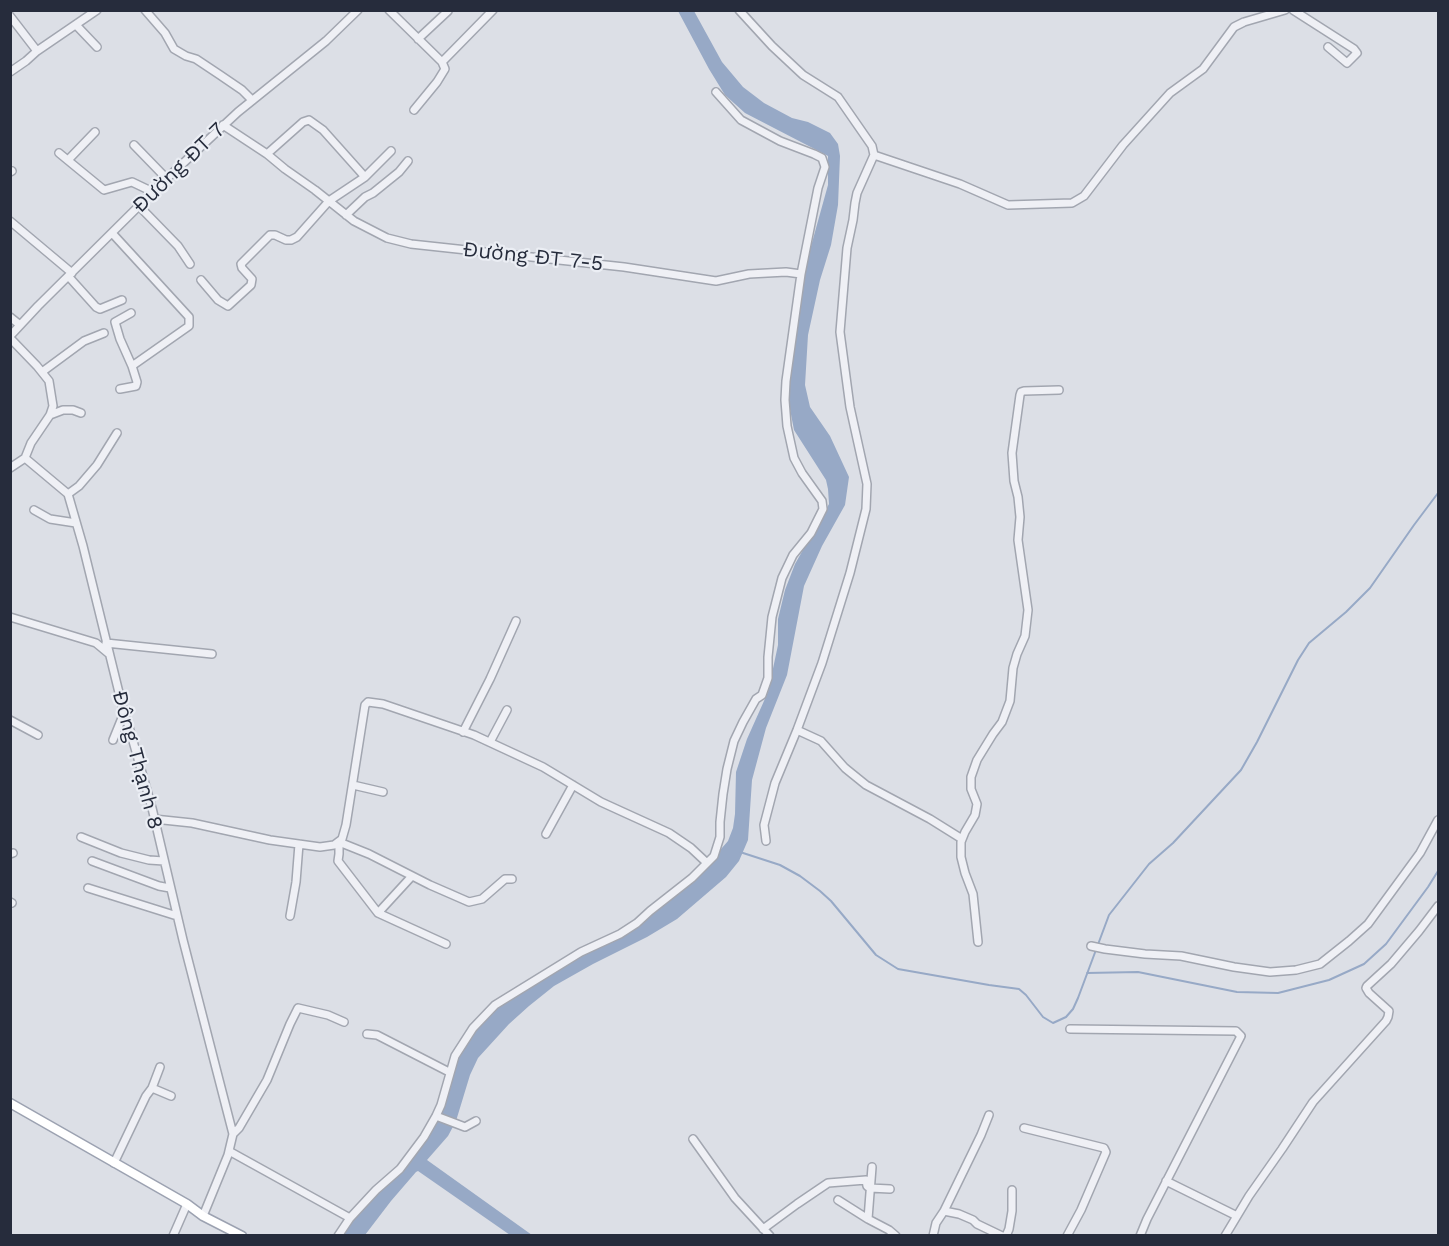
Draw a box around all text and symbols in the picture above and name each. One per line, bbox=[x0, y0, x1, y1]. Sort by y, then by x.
street label: Đường ĐT 7 bbox=[127, 118, 231, 218]
street label: Đường ĐT 7-5 bbox=[462, 237, 604, 277]
street label: Đông Thạnh 8 bbox=[106, 688, 168, 832]

